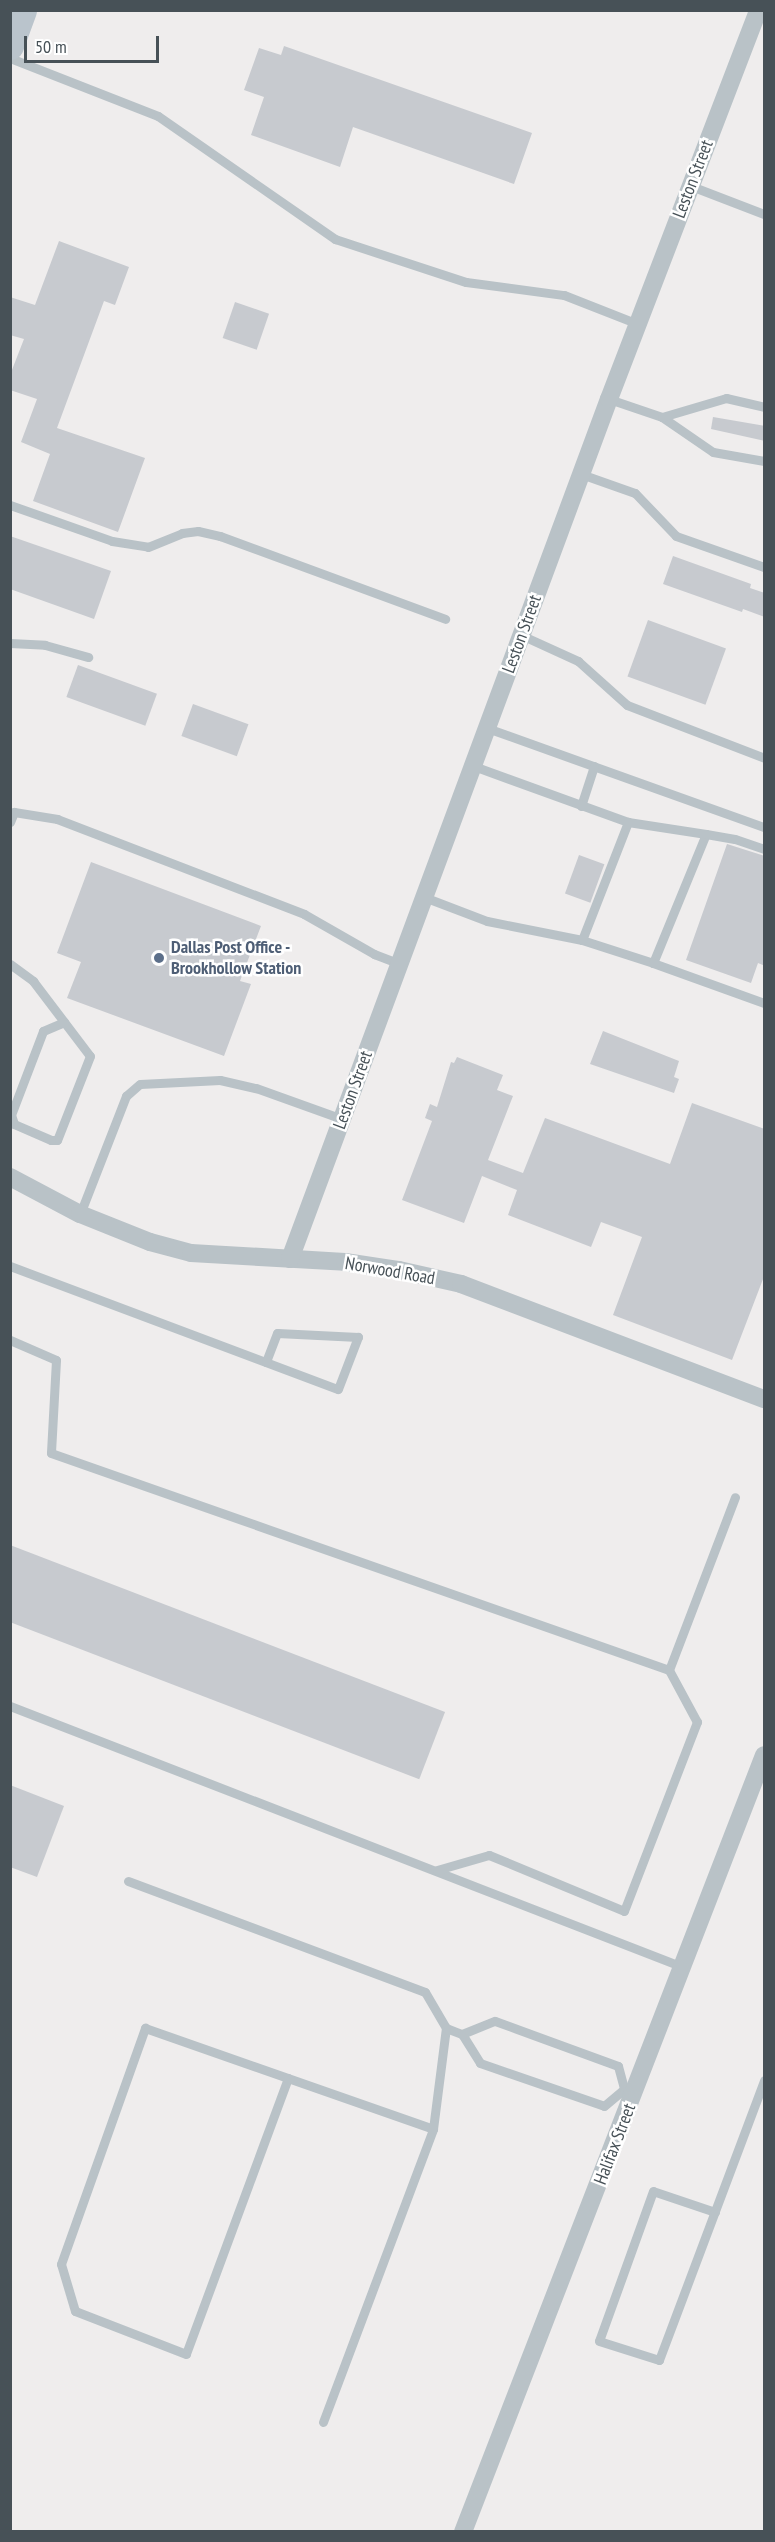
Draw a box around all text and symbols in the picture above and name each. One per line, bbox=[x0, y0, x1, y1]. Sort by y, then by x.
scale bar bbox=[27, 24, 162, 62]
text: 50 m bbox=[35, 35, 67, 58]
street label: Leston Street bbox=[668, 137, 718, 221]
street label: Leston Street bbox=[498, 592, 546, 676]
place label: Dallas Post Office - Brookhollow Station bbox=[171, 937, 302, 980]
marker: Dallas Post Office - Brookhollow Station bbox=[152, 951, 166, 965]
street label: Leston Street bbox=[329, 1048, 377, 1132]
street label: Norwood Road bbox=[343, 1252, 437, 1290]
street label: Halifax Street bbox=[590, 2100, 640, 2188]

